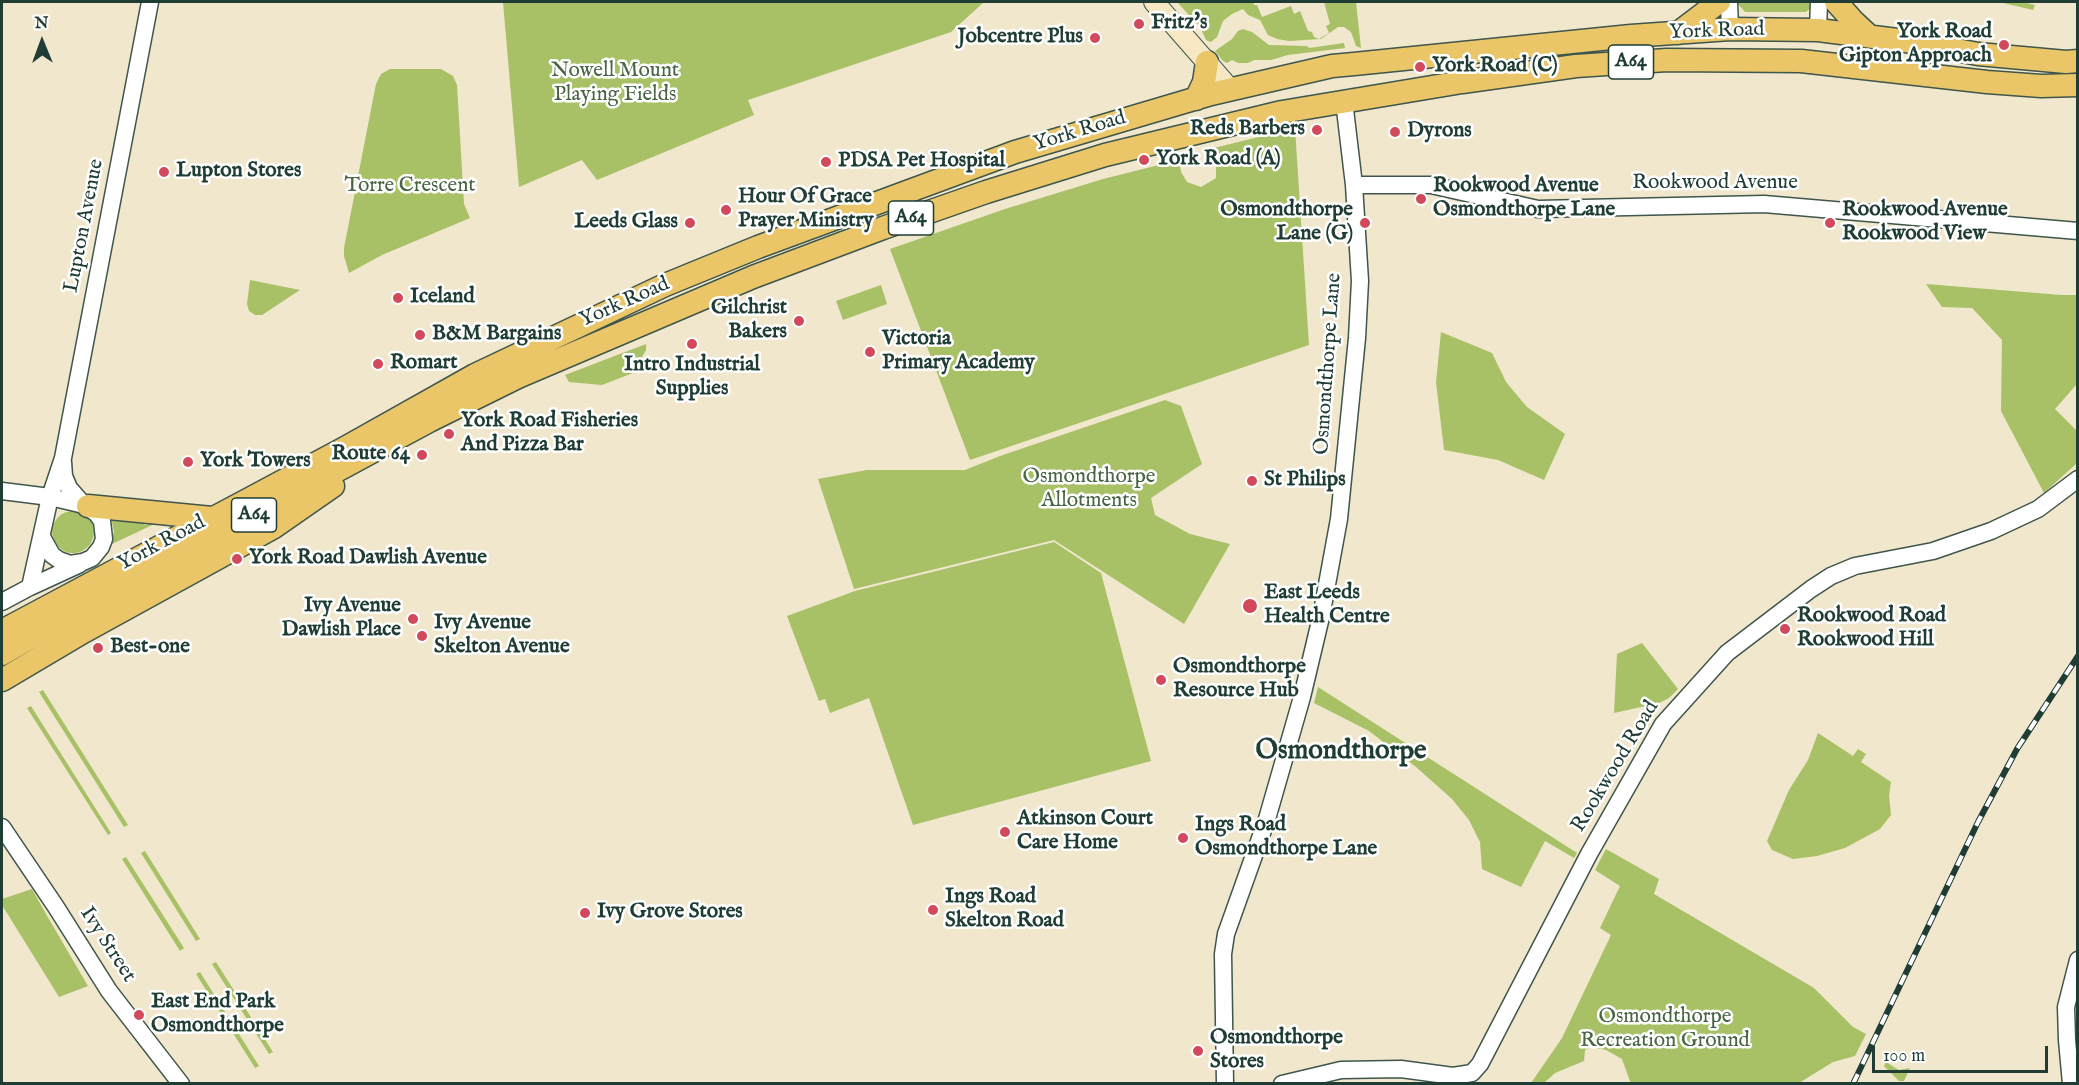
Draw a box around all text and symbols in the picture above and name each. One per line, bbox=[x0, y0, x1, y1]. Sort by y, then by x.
place label: Fritz's bbox=[1151, 11, 1207, 37]
north arrow bbox=[12, 12, 72, 72]
text: N bbox=[35, 14, 49, 34]
marker: Fritz's bbox=[1132, 17, 1146, 31]
street label: York Road bbox=[1669, 18, 1765, 46]
place label: York Road Gipton Approach bbox=[1839, 20, 1992, 70]
place label: Jobcentre Plus bbox=[957, 25, 1083, 51]
marker: Jobcentre Plus bbox=[1088, 31, 1102, 45]
marker: York Road Gipton Approach bbox=[1997, 38, 2011, 52]
road number: A64 bbox=[1608, 45, 1654, 79]
place label: York Road (C) bbox=[1432, 54, 1557, 80]
park label: Nowell Mount Playing Fields bbox=[551, 59, 679, 109]
marker: York Road (C) bbox=[1413, 60, 1427, 74]
street label: York Road bbox=[1031, 106, 1129, 158]
place label: Reds Barbers bbox=[1190, 117, 1305, 143]
place label: Dyrons bbox=[1407, 119, 1472, 145]
marker: Reds Barbers bbox=[1310, 123, 1324, 137]
marker: Dyrons bbox=[1388, 125, 1402, 139]
place label: York Road (A) bbox=[1156, 147, 1281, 173]
place label: PDSA Pet Hospital bbox=[838, 149, 1005, 175]
marker: York Road (A) bbox=[1137, 153, 1151, 167]
marker: PDSA Pet Hospital bbox=[819, 155, 833, 169]
street label: Lupton Avenue bbox=[60, 157, 110, 295]
place label: Lupton Stores bbox=[176, 159, 301, 185]
marker: Lupton Stores bbox=[157, 165, 171, 179]
street label: Rookwood Avenue bbox=[1632, 171, 1798, 197]
park label: Torre Crescent bbox=[345, 174, 475, 200]
place label: Rookwood Avenue Osmondthorpe Lane bbox=[1433, 174, 1615, 224]
place label: Hour Of Grace Prayer Ministry bbox=[738, 185, 874, 235]
marker: Rookwood Avenue Osmondthorpe Lane bbox=[1414, 192, 1428, 206]
place label: Osmondthorpe Lane (G) bbox=[1220, 198, 1353, 248]
place label: Rookwood Avenue Rookwood View bbox=[1842, 198, 2008, 248]
road number: A64 bbox=[888, 201, 934, 235]
marker: Hour Of Grace Prayer Ministry bbox=[719, 203, 733, 217]
place label: Leeds Glass bbox=[574, 210, 678, 236]
marker: Leeds Glass bbox=[683, 216, 697, 230]
marker: Osmondthorpe Lane (G) bbox=[1358, 216, 1372, 230]
marker: Rookwood Avenue Rookwood View bbox=[1823, 216, 1837, 230]
street label: York Road bbox=[576, 272, 674, 334]
street label: Osmondthorpe Lane bbox=[1310, 272, 1348, 456]
place label: Iceland bbox=[410, 285, 475, 311]
marker: Iceland bbox=[391, 291, 405, 305]
place label: Gilchrist Bakers bbox=[711, 296, 787, 346]
marker: Gilchrist Bakers bbox=[792, 314, 806, 328]
place label: B&M Bargains bbox=[432, 322, 561, 348]
place label: Victoria Primary Academy bbox=[882, 327, 1035, 377]
marker: B&M Bargains bbox=[413, 328, 427, 342]
marker: Intro Industrial Supplies bbox=[685, 337, 699, 351]
marker: Victoria Primary Academy bbox=[863, 345, 877, 359]
place label: Romart bbox=[390, 351, 457, 377]
place label: Intro Industrial Supplies bbox=[624, 353, 760, 403]
marker: Romart bbox=[371, 357, 385, 371]
place label: York Road Fisheries And Pizza Bar bbox=[461, 409, 638, 459]
marker: York Road Fisheries And Pizza Bar bbox=[442, 427, 456, 441]
place label: Route 64 bbox=[331, 442, 410, 468]
marker: Route 64 bbox=[415, 448, 429, 462]
place label: York Towers bbox=[200, 449, 311, 475]
marker: York Towers bbox=[181, 455, 195, 469]
park label: Osmondthorpe Allotments bbox=[1023, 465, 1155, 515]
place label: St Philips bbox=[1264, 468, 1346, 494]
marker: St Philips bbox=[1245, 474, 1259, 488]
road number: A64 bbox=[232, 498, 276, 532]
street label: York Road bbox=[114, 511, 210, 577]
place label: York Road Dawlish Avenue bbox=[249, 546, 487, 572]
marker: York Road Dawlish Avenue bbox=[230, 552, 244, 566]
place label: East Leeds Health Centre bbox=[1264, 581, 1390, 631]
place label: Ivy Avenue Dawlish Place bbox=[282, 594, 401, 644]
marker: East Leeds Health Centre bbox=[1241, 597, 1259, 615]
place label: Rookwood Road Rookwood Hill bbox=[1797, 604, 1946, 654]
place label: Ivy Avenue Skelton Avenue bbox=[434, 611, 570, 661]
marker: Ivy Avenue Dawlish Place bbox=[406, 612, 420, 626]
marker: Rookwood Road Rookwood Hill bbox=[1778, 622, 1792, 636]
marker: Ivy Avenue Skelton Avenue bbox=[415, 629, 429, 643]
place label: Best-one bbox=[110, 635, 190, 661]
marker: Best-one bbox=[91, 641, 105, 655]
place label: Osmondthorpe Resource Hub bbox=[1173, 655, 1306, 705]
marker: Osmondthorpe Resource Hub bbox=[1154, 673, 1168, 687]
street label: Rookwood Road bbox=[1567, 697, 1665, 837]
district label: Osmondthorpe bbox=[1256, 736, 1426, 768]
place label: Atkinson Court Care Home bbox=[1017, 807, 1153, 857]
place label: Ings Road Osmondthorpe Lane bbox=[1195, 813, 1377, 863]
marker: Atkinson Court Care Home bbox=[998, 825, 1012, 839]
marker: Ings Road Osmondthorpe Lane bbox=[1176, 831, 1190, 845]
place label: Ings Road Skelton Road bbox=[945, 885, 1064, 935]
place label: Ivy Grove Stores bbox=[597, 900, 743, 926]
street label: Ivy Street bbox=[73, 903, 141, 987]
marker: Ings Road Skelton Road bbox=[926, 903, 940, 917]
marker: Ivy Grove Stores bbox=[578, 906, 592, 920]
place label: East End Park Osmondthorpe bbox=[151, 990, 284, 1040]
park label: Osmondthorpe Recreation Ground bbox=[1580, 1005, 1750, 1055]
marker: East End Park Osmondthorpe bbox=[132, 1008, 146, 1022]
place label: Osmondthorpe Stores bbox=[1210, 1026, 1343, 1076]
scale bar bbox=[1875, 1034, 2050, 1072]
marker: Osmondthorpe Stores bbox=[1191, 1044, 1205, 1058]
text: 100 m bbox=[1883, 1045, 1925, 1068]

